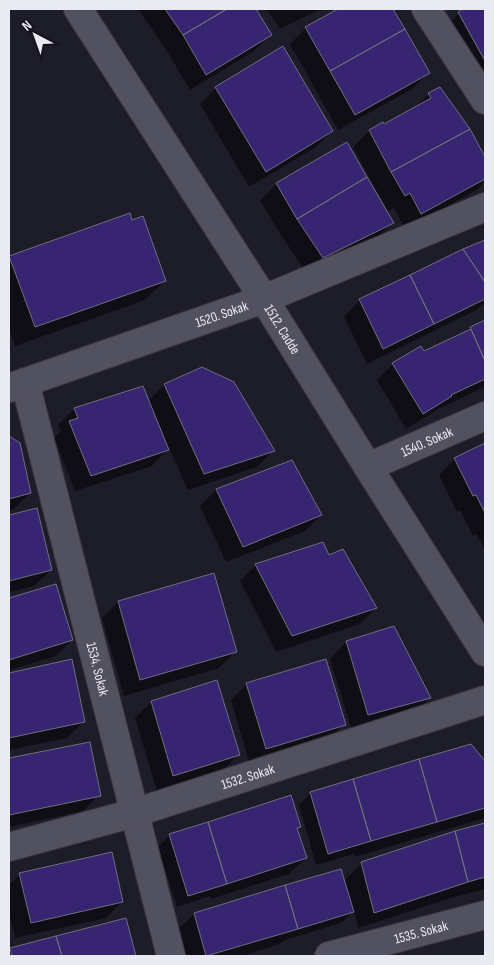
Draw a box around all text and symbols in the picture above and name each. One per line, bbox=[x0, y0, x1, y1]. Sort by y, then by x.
north arrow bbox=[10, 10, 60, 60]
text: N bbox=[18, 17, 35, 34]
street label: 1520. Sokak bbox=[193, 297, 251, 331]
street label: 1512. Cadde bbox=[260, 301, 304, 358]
street label: 1540. Sokak bbox=[398, 423, 456, 461]
street label: 1534. Sokak bbox=[82, 640, 113, 698]
street label: 1532. Sokak bbox=[219, 760, 277, 793]
street label: 1535. Sokak bbox=[392, 917, 450, 948]

